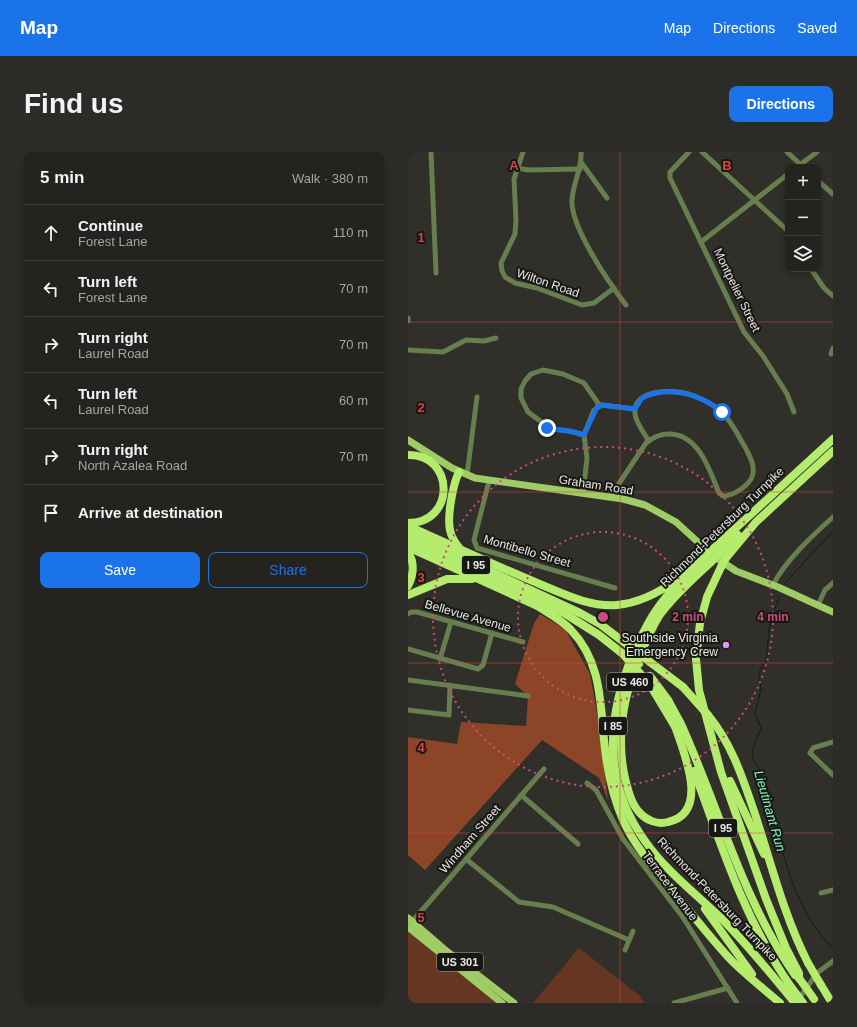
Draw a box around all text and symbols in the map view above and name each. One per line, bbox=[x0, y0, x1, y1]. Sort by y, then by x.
text: Map bbox=[20, 17, 58, 38]
text: Map bbox=[664, 20, 691, 36]
text: Directions bbox=[713, 20, 775, 36]
text: Saved bbox=[797, 20, 837, 36]
button: Directions bbox=[729, 86, 833, 122]
text: Find us bbox=[24, 88, 124, 119]
text: A bbox=[509, 158, 519, 173]
text: B bbox=[722, 158, 732, 173]
map controls bbox=[785, 164, 821, 272]
button: + bbox=[785, 164, 821, 200]
text: 5 min bbox=[40, 168, 84, 187]
text: Walk · 380 m bbox=[292, 171, 368, 186]
button: − bbox=[785, 200, 821, 236]
text: Continue bbox=[78, 217, 143, 234]
icon: ahead bbox=[40, 222, 62, 244]
text: 110 m bbox=[333, 225, 368, 240]
text: 1 bbox=[417, 230, 425, 245]
text: Forest Lane bbox=[78, 234, 147, 249]
button: layers bbox=[785, 236, 821, 272]
street label: Montpelier Street bbox=[711, 246, 764, 335]
street label: Wilton Road bbox=[515, 266, 581, 300]
text: Turn left bbox=[78, 273, 137, 290]
icon: left bbox=[40, 278, 62, 300]
text: 70 m bbox=[339, 281, 368, 296]
text: Forest Lane bbox=[78, 290, 147, 305]
text: Turn right bbox=[78, 329, 148, 346]
icon: right bbox=[40, 334, 62, 356]
text: 70 m bbox=[339, 337, 368, 352]
text: Laurel Road bbox=[78, 346, 149, 361]
text: Turn left bbox=[78, 385, 137, 402]
icon: left bbox=[40, 390, 62, 412]
text: 60 m bbox=[339, 393, 368, 408]
text: 2 bbox=[417, 400, 425, 415]
text: Laurel Road bbox=[78, 402, 149, 417]
route start bbox=[713, 403, 731, 421]
route end bbox=[538, 419, 556, 437]
text: Turn right bbox=[78, 441, 148, 458]
icon: right bbox=[40, 446, 62, 468]
text: 70 m bbox=[339, 449, 368, 464]
text: North Azalea Road bbox=[78, 458, 187, 473]
street label: Richmond-Petersburg Turnpike bbox=[657, 464, 787, 590]
street label: Graham Road bbox=[558, 472, 634, 498]
icon: arrive bbox=[40, 502, 62, 524]
text: Arrive at destination bbox=[78, 504, 223, 521]
street label: Montibello Street bbox=[482, 532, 573, 570]
button: Save bbox=[40, 552, 200, 588]
button: Share bbox=[208, 552, 368, 588]
road number: I 95 bbox=[462, 556, 490, 574]
text: 3 bbox=[417, 570, 425, 585]
street label: Bellevue Avenue bbox=[423, 597, 513, 635]
centre of rings bbox=[596, 610, 610, 624]
text: 2 min bbox=[672, 610, 704, 624]
text: 4 min bbox=[757, 610, 789, 624]
place label: Southside Virginia Emergency Crew bbox=[621, 631, 718, 659]
marker: Southside Virginia Emergency Crew bbox=[721, 640, 731, 650]
road number: US 460 bbox=[607, 673, 653, 691]
road number: I 85 bbox=[599, 717, 627, 735]
text: 4 bbox=[417, 740, 425, 755]
water label: Lieutinant Run bbox=[751, 769, 789, 853]
street label: Windham Street bbox=[436, 801, 504, 876]
road number: I 95 bbox=[709, 819, 737, 837]
street label: Richmond-Petersburg Turnpike bbox=[654, 834, 780, 964]
street label: Terrace Avenue bbox=[639, 849, 701, 924]
text: 5 bbox=[417, 910, 425, 925]
road number: US 301 bbox=[437, 953, 483, 971]

